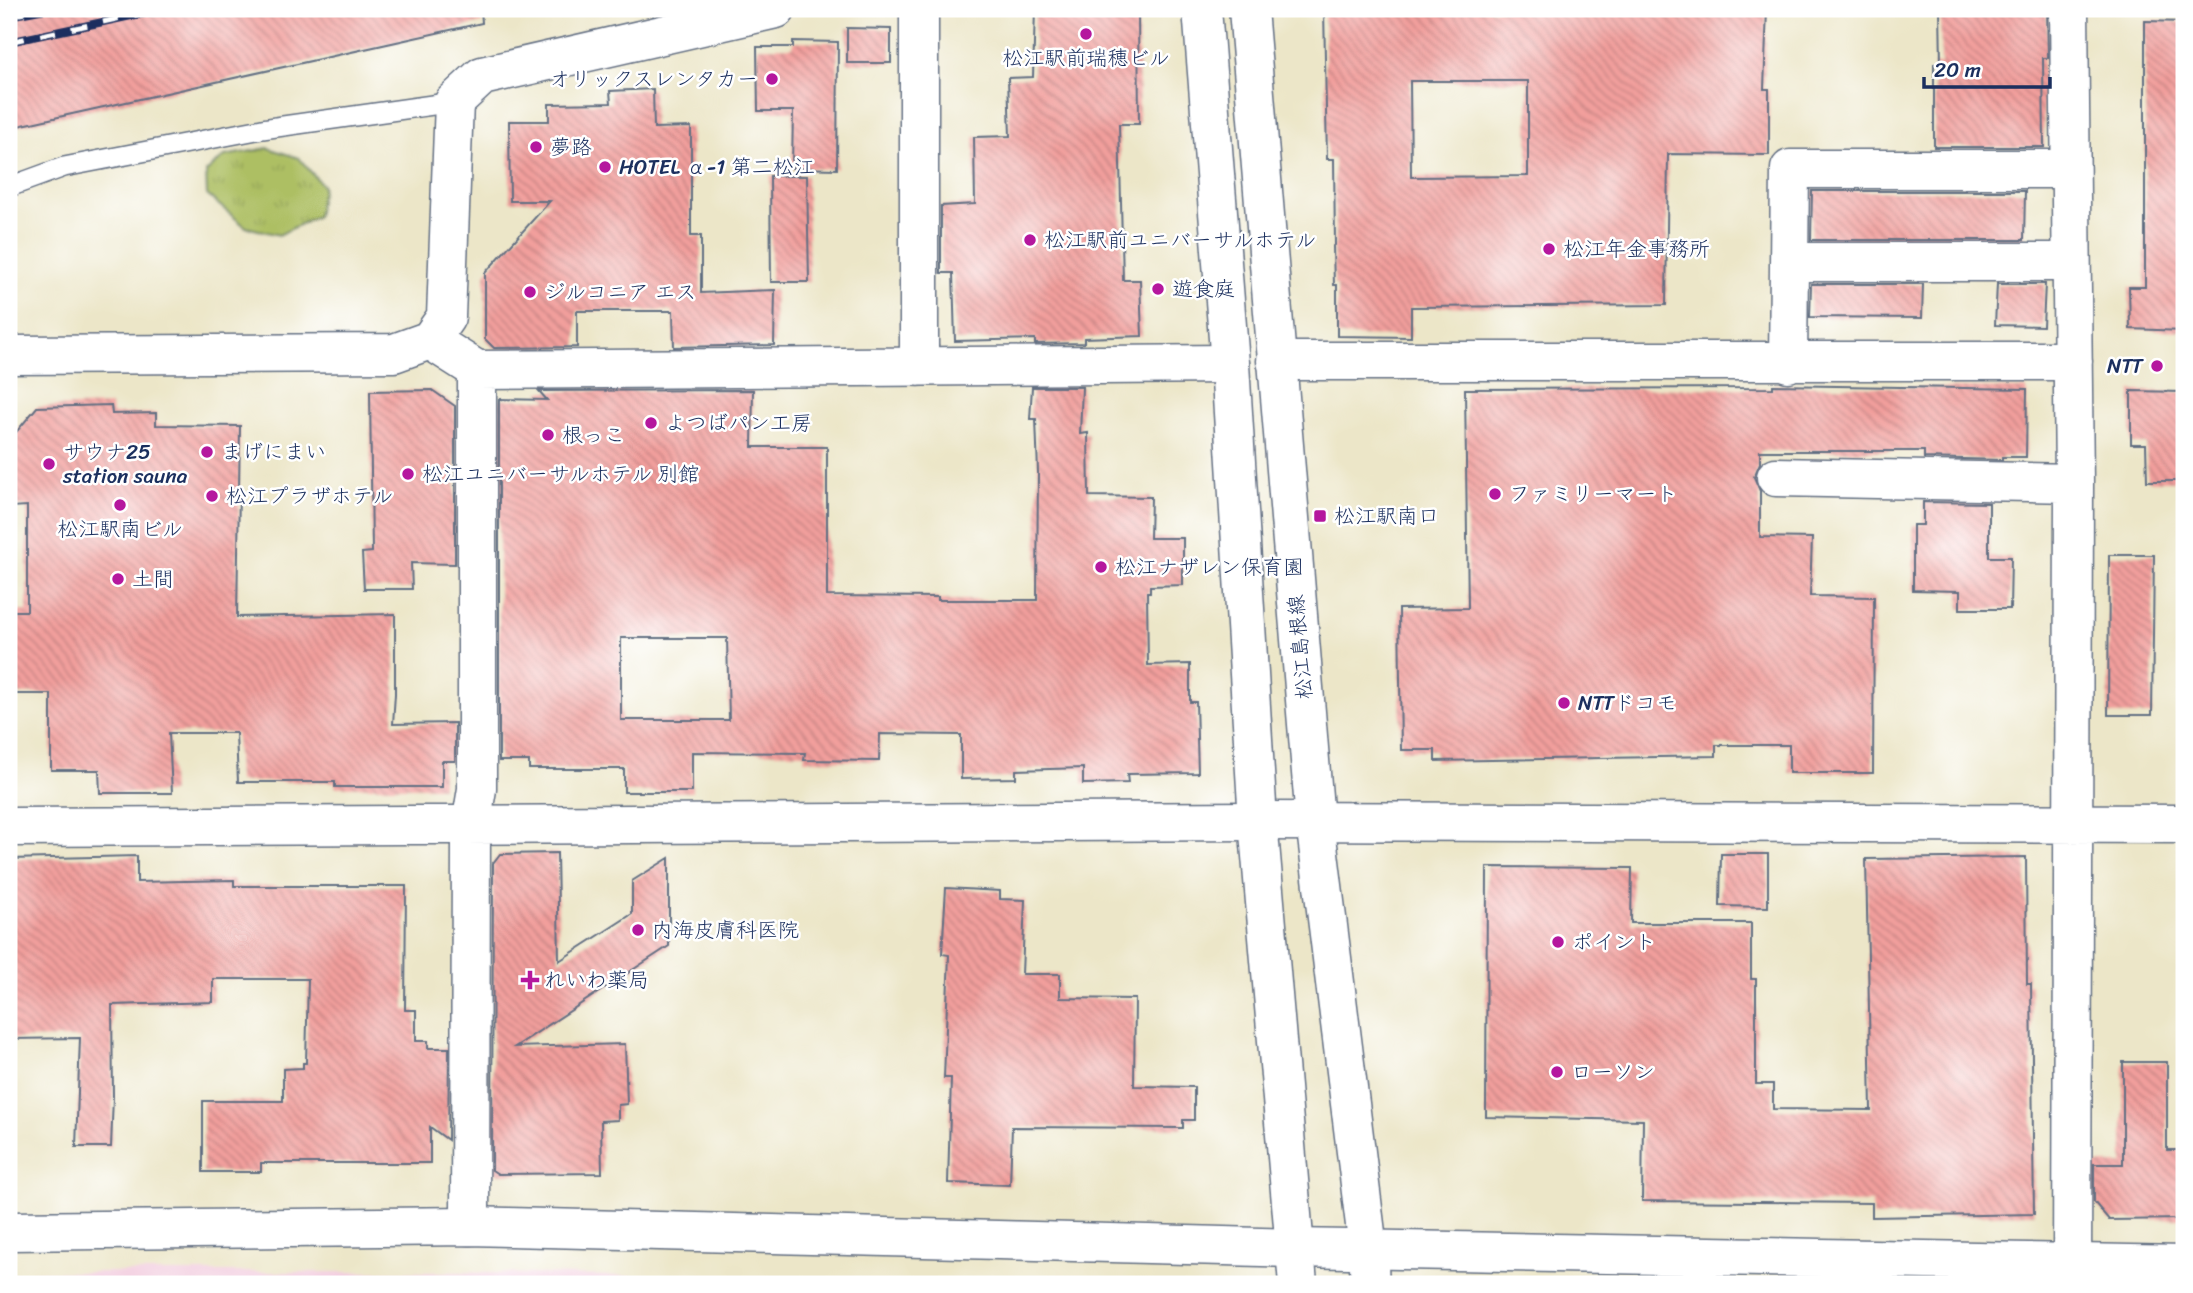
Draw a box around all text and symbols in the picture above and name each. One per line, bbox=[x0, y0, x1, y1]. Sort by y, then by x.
marker: 松江駅前瑞穂ビル bbox=[1078, 26, 1094, 42]
place label: 松江駅前瑞穂ビル bbox=[1002, 39, 1170, 77]
scale bar bbox=[1924, 46, 2050, 90]
text: 20 m bbox=[1934, 51, 1981, 89]
place label: オリックスレンタカー bbox=[549, 60, 758, 98]
marker: オリックスレンタカー bbox=[764, 71, 780, 87]
place label: 夢路 bbox=[550, 128, 592, 166]
marker: 夢路 bbox=[528, 139, 544, 155]
place label: HOTEL α-1 第二松江 bbox=[619, 148, 815, 186]
marker: HOTEL α-1 第二松江 bbox=[597, 159, 613, 175]
place label: 松江駅前ユニバーサルホテル bbox=[1044, 221, 1316, 259]
place label: 松江年金事務所 bbox=[1563, 230, 1710, 268]
marker: 松江駅前ユニバーサルホテル bbox=[1022, 232, 1038, 248]
marker: 松江年金事務所 bbox=[1541, 241, 1557, 257]
place label: 遊食庭 bbox=[1172, 270, 1235, 308]
place label: ジルコニア エス bbox=[544, 273, 696, 311]
marker: 遊食庭 bbox=[1150, 281, 1166, 297]
marker: ジルコニア エス bbox=[522, 284, 538, 300]
place label: NTT bbox=[2107, 347, 2145, 385]
marker: NTT bbox=[2149, 358, 2165, 374]
place label: よつばパン工房 bbox=[665, 404, 812, 442]
marker: よつばパン工房 bbox=[643, 415, 659, 431]
place label: 根っこ bbox=[562, 416, 625, 454]
marker: 根っこ bbox=[540, 427, 556, 443]
place label: サウナ25 station sauna bbox=[62, 433, 188, 495]
place label: まげにまい bbox=[221, 433, 326, 471]
marker: まげにまい bbox=[199, 444, 215, 460]
place label: 松江ユニバーサルホテル 別館 bbox=[422, 455, 700, 493]
marker: サウナ25 station sauna bbox=[41, 456, 57, 472]
marker: 松江ユニバーサルホテル 別館 bbox=[400, 466, 416, 482]
place label: ファミリーマート bbox=[1509, 475, 1677, 513]
place label: 松江プラザホテル bbox=[226, 477, 393, 515]
marker: ファミリーマート bbox=[1487, 486, 1503, 502]
marker: 松江プラザホテル bbox=[204, 488, 220, 504]
marker: 松江駅南ビル bbox=[112, 497, 128, 513]
place label: 松江駅南口 bbox=[1334, 497, 1439, 535]
marker: 松江駅南口 bbox=[1312, 508, 1328, 524]
place label: 松江駅南ビル bbox=[57, 510, 183, 548]
place label: 松江ナザレン保育園 bbox=[1115, 548, 1304, 586]
marker: 松江ナザレン保育園 bbox=[1093, 559, 1109, 575]
place label: 土間 bbox=[132, 560, 174, 598]
marker: 土間 bbox=[110, 571, 126, 587]
street label: 松江島根線 bbox=[1276, 593, 1324, 701]
place label: NTTドコモ bbox=[1578, 684, 1677, 722]
marker: NTTドコモ bbox=[1556, 695, 1572, 711]
place label: 内海皮膚科医院 bbox=[652, 911, 799, 949]
marker: 内海皮膚科医院 bbox=[630, 922, 646, 938]
place label: ポイント bbox=[1572, 923, 1656, 961]
marker: ポイント bbox=[1550, 934, 1566, 950]
place label: れいわ薬局 bbox=[544, 961, 649, 999]
marker: れいわ薬局 bbox=[522, 972, 538, 988]
place label: ローソン bbox=[1571, 1053, 1655, 1091]
marker: ローソン bbox=[1549, 1064, 1565, 1080]

